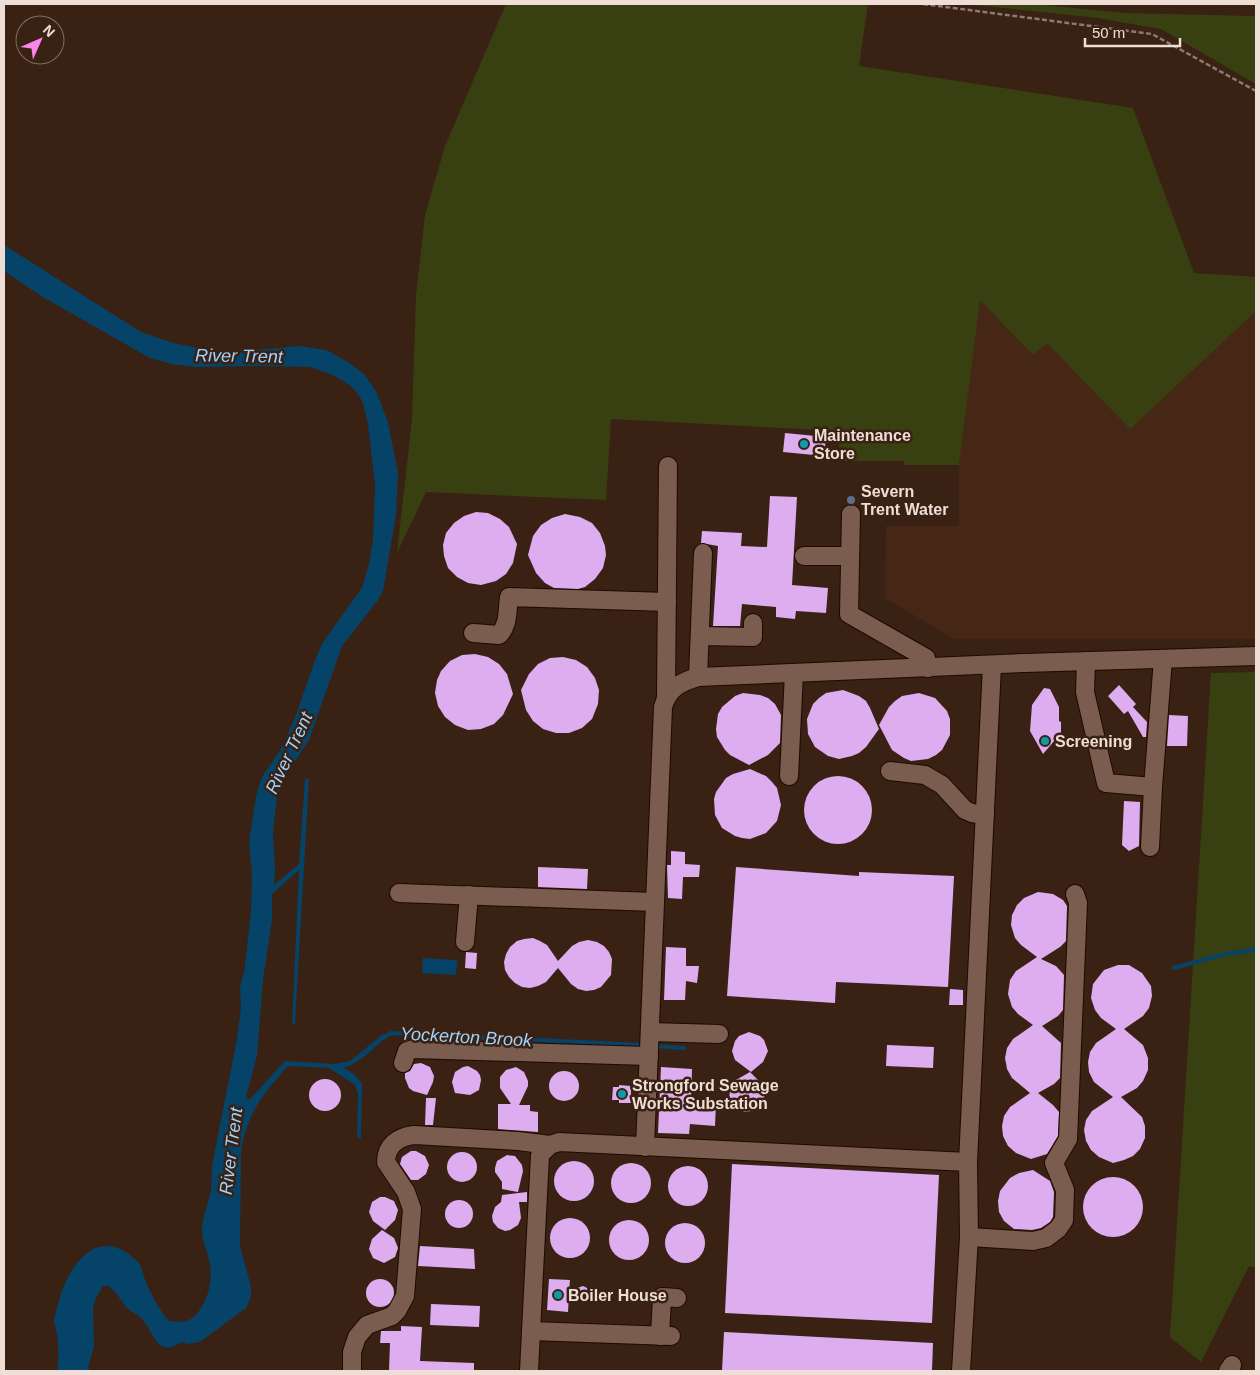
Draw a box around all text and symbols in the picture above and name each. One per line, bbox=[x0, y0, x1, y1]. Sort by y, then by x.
north arrow bbox=[15, 15, 65, 65]
scale bar bbox=[1085, 15, 1180, 47]
text: N bbox=[40, 22, 58, 40]
text: 50 m bbox=[1092, 24, 1125, 41]
water label: River Trent bbox=[195, 345, 284, 367]
place label: Maintenance Store bbox=[814, 427, 911, 462]
marker: Maintenance Store bbox=[798, 438, 810, 450]
place label: Severn Trent Water bbox=[861, 483, 948, 518]
marker: Severn Trent Water bbox=[845, 494, 857, 506]
water label: River Trent bbox=[261, 708, 317, 797]
place label: Screening bbox=[1055, 733, 1132, 750]
marker: Screening bbox=[1039, 735, 1051, 747]
water label: Yockerton Brook bbox=[400, 1024, 533, 1050]
place label: Strongford Sewage Works Substation bbox=[632, 1077, 779, 1112]
marker: Strongford Sewage Works Substation bbox=[616, 1088, 628, 1100]
water label: River Trent bbox=[216, 1105, 246, 1196]
place label: Boiler House bbox=[568, 1287, 667, 1304]
marker: Boiler House bbox=[552, 1289, 564, 1301]

